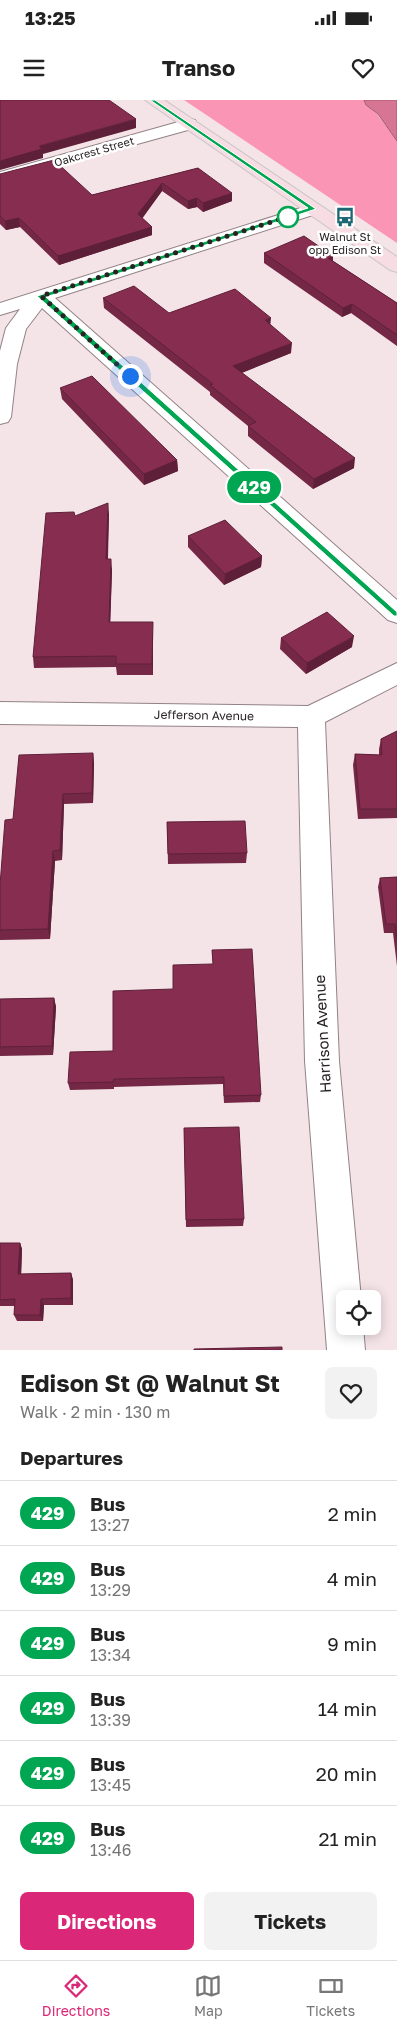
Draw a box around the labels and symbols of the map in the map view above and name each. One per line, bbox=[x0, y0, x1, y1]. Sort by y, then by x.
street label: Oakcrest Street bbox=[53, 133, 135, 169]
unlabelled marker bbox=[277, 206, 299, 228]
bus stop icon: Walnut St opp Edison St bbox=[334, 206, 356, 228]
place label: Walnut St opp Edison St bbox=[309, 230, 381, 256]
your location bbox=[118, 364, 143, 389]
line badge: 429 bbox=[225, 471, 283, 503]
street label: Jefferson Avenue bbox=[154, 707, 254, 723]
street label: Harrison Avenue bbox=[310, 974, 334, 1094]

